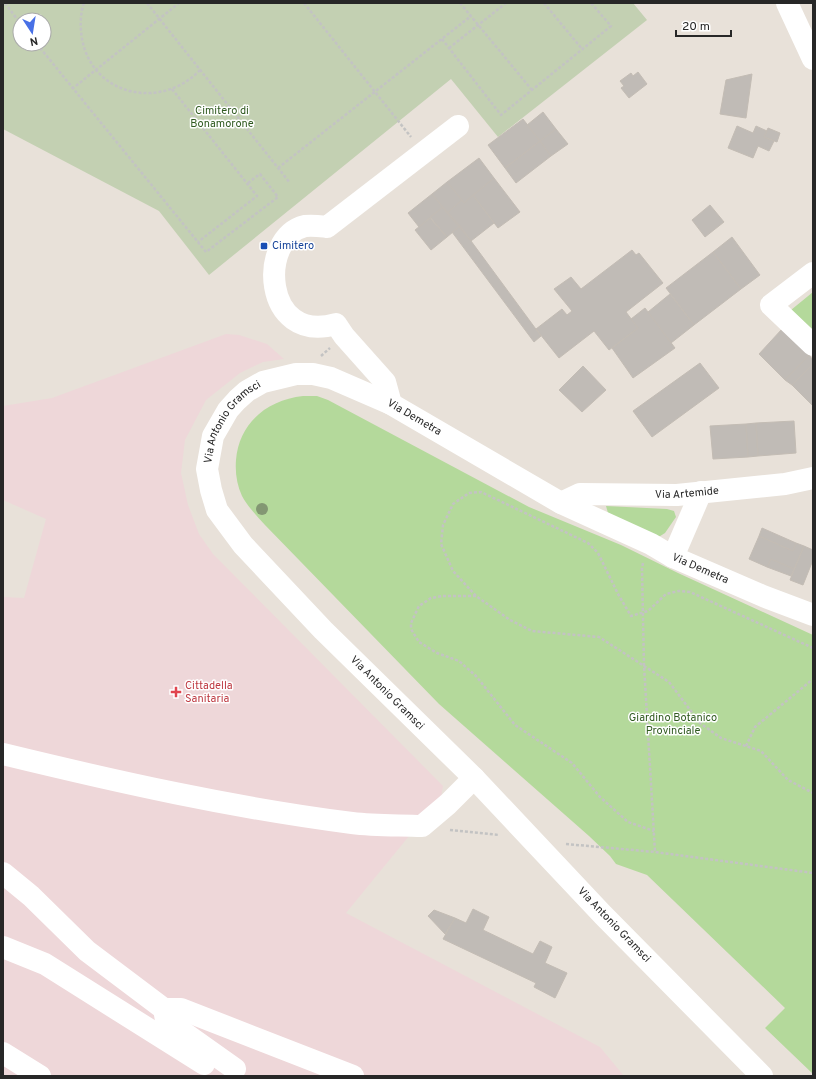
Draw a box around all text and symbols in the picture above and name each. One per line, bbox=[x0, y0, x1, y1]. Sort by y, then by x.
north arrow bbox=[12, 12, 52, 52]
scale bar bbox=[676, 12, 731, 38]
text: 20 m bbox=[682, 19, 710, 35]
text: N bbox=[29, 33, 39, 48]
park label: Cimitero di Bonamorone bbox=[190, 104, 254, 131]
place label: Cimitero bbox=[272, 239, 314, 253]
marker: Cimitero bbox=[259, 241, 269, 251]
street label: Via Antonio Gramsci bbox=[201, 378, 263, 465]
street label: Via Demetra bbox=[385, 396, 444, 439]
street label: Via Artemide bbox=[655, 484, 720, 502]
street label: Via Demetra bbox=[670, 550, 731, 587]
street label: Via Antonio Gramsci bbox=[347, 653, 427, 733]
place label: Cittadella Sanitaria bbox=[185, 679, 233, 706]
marker: Cittadella Sanitaria bbox=[170, 686, 182, 698]
park label: Giardino Botanico Provinciale bbox=[629, 711, 717, 738]
street label: Via Antonio Gramsci bbox=[574, 884, 654, 966]

